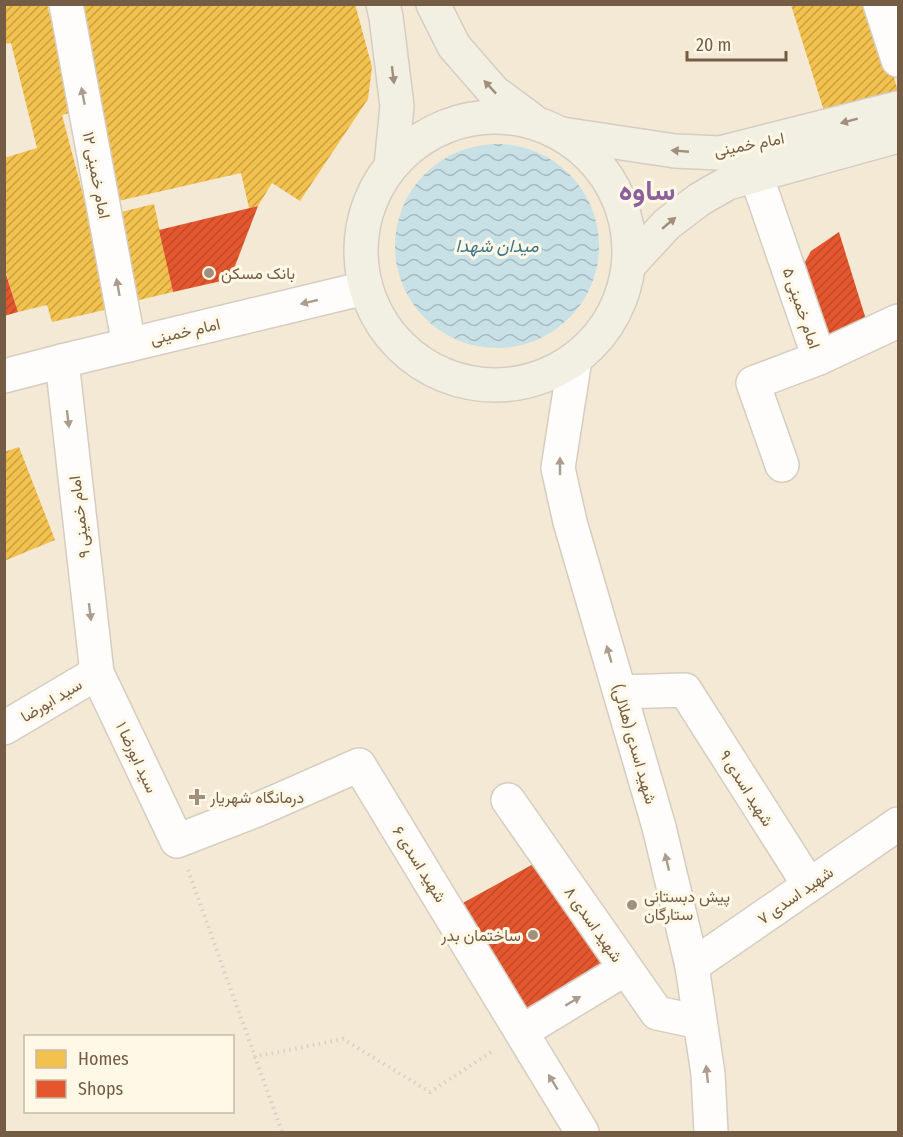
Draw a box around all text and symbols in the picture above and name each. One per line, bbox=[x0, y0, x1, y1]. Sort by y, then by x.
scale bar bbox=[687, 24, 786, 62]
text: 20 m bbox=[696, 34, 731, 56]
one-way arrow bbox=[389, 66, 398, 85]
one-way arrow bbox=[483, 79, 497, 94]
one-way arrow bbox=[78, 86, 87, 105]
one-way arrow bbox=[840, 117, 858, 126]
street label: امام خمینی bbox=[712, 128, 786, 162]
street label: امام خمینی ۱۲ bbox=[78, 130, 114, 220]
one-way arrow bbox=[671, 146, 690, 156]
district label: ساوه bbox=[619, 174, 675, 208]
one-way arrow bbox=[661, 217, 676, 230]
water label: میدان شهدا bbox=[455, 235, 539, 257]
place label: بانک مسکن bbox=[221, 264, 295, 284]
street label: امام خمینی ۵ bbox=[778, 265, 824, 351]
marker: بانک مسکن bbox=[202, 266, 216, 280]
one-way arrow bbox=[113, 278, 122, 297]
one-way arrow bbox=[299, 297, 318, 307]
street label: امام خمینی bbox=[148, 314, 222, 350]
one-way arrow bbox=[63, 409, 73, 428]
one-way arrow bbox=[555, 457, 565, 476]
street label: امام خمینی ۹ bbox=[65, 475, 95, 559]
one-way arrow bbox=[86, 603, 95, 622]
one-way arrow bbox=[604, 645, 613, 663]
street label: سید ابورضا bbox=[17, 675, 86, 727]
street label: شهید اسدی (هلالی) bbox=[607, 682, 661, 807]
street label: سید ابورضا ۱ bbox=[111, 719, 161, 796]
street label: شهید اسدی ۹ bbox=[715, 747, 777, 830]
marker: درمانگاه شهریار bbox=[188, 788, 206, 806]
place label: درمانگاه شهریار bbox=[209, 788, 304, 808]
street label: شهید اسدی ۶ bbox=[388, 823, 451, 906]
one-way arrow bbox=[662, 853, 672, 871]
street label: شهید اسدی ۷ bbox=[754, 862, 837, 929]
street label: شهید اسدی ۸ bbox=[560, 883, 627, 966]
place label: پیش دبستانی ستارگان bbox=[644, 887, 730, 925]
marker: پیش دبستانی ستارگان bbox=[625, 898, 639, 912]
place label: ساختمان بدر bbox=[440, 926, 521, 946]
marker: ساختمان بدر bbox=[526, 928, 540, 942]
one-way arrow bbox=[565, 995, 581, 1006]
legend bbox=[24, 1035, 234, 1113]
text: Homes bbox=[78, 1048, 129, 1070]
one-way arrow bbox=[703, 1065, 712, 1084]
one-way arrow bbox=[547, 1074, 558, 1090]
text: Shops bbox=[78, 1078, 123, 1100]

